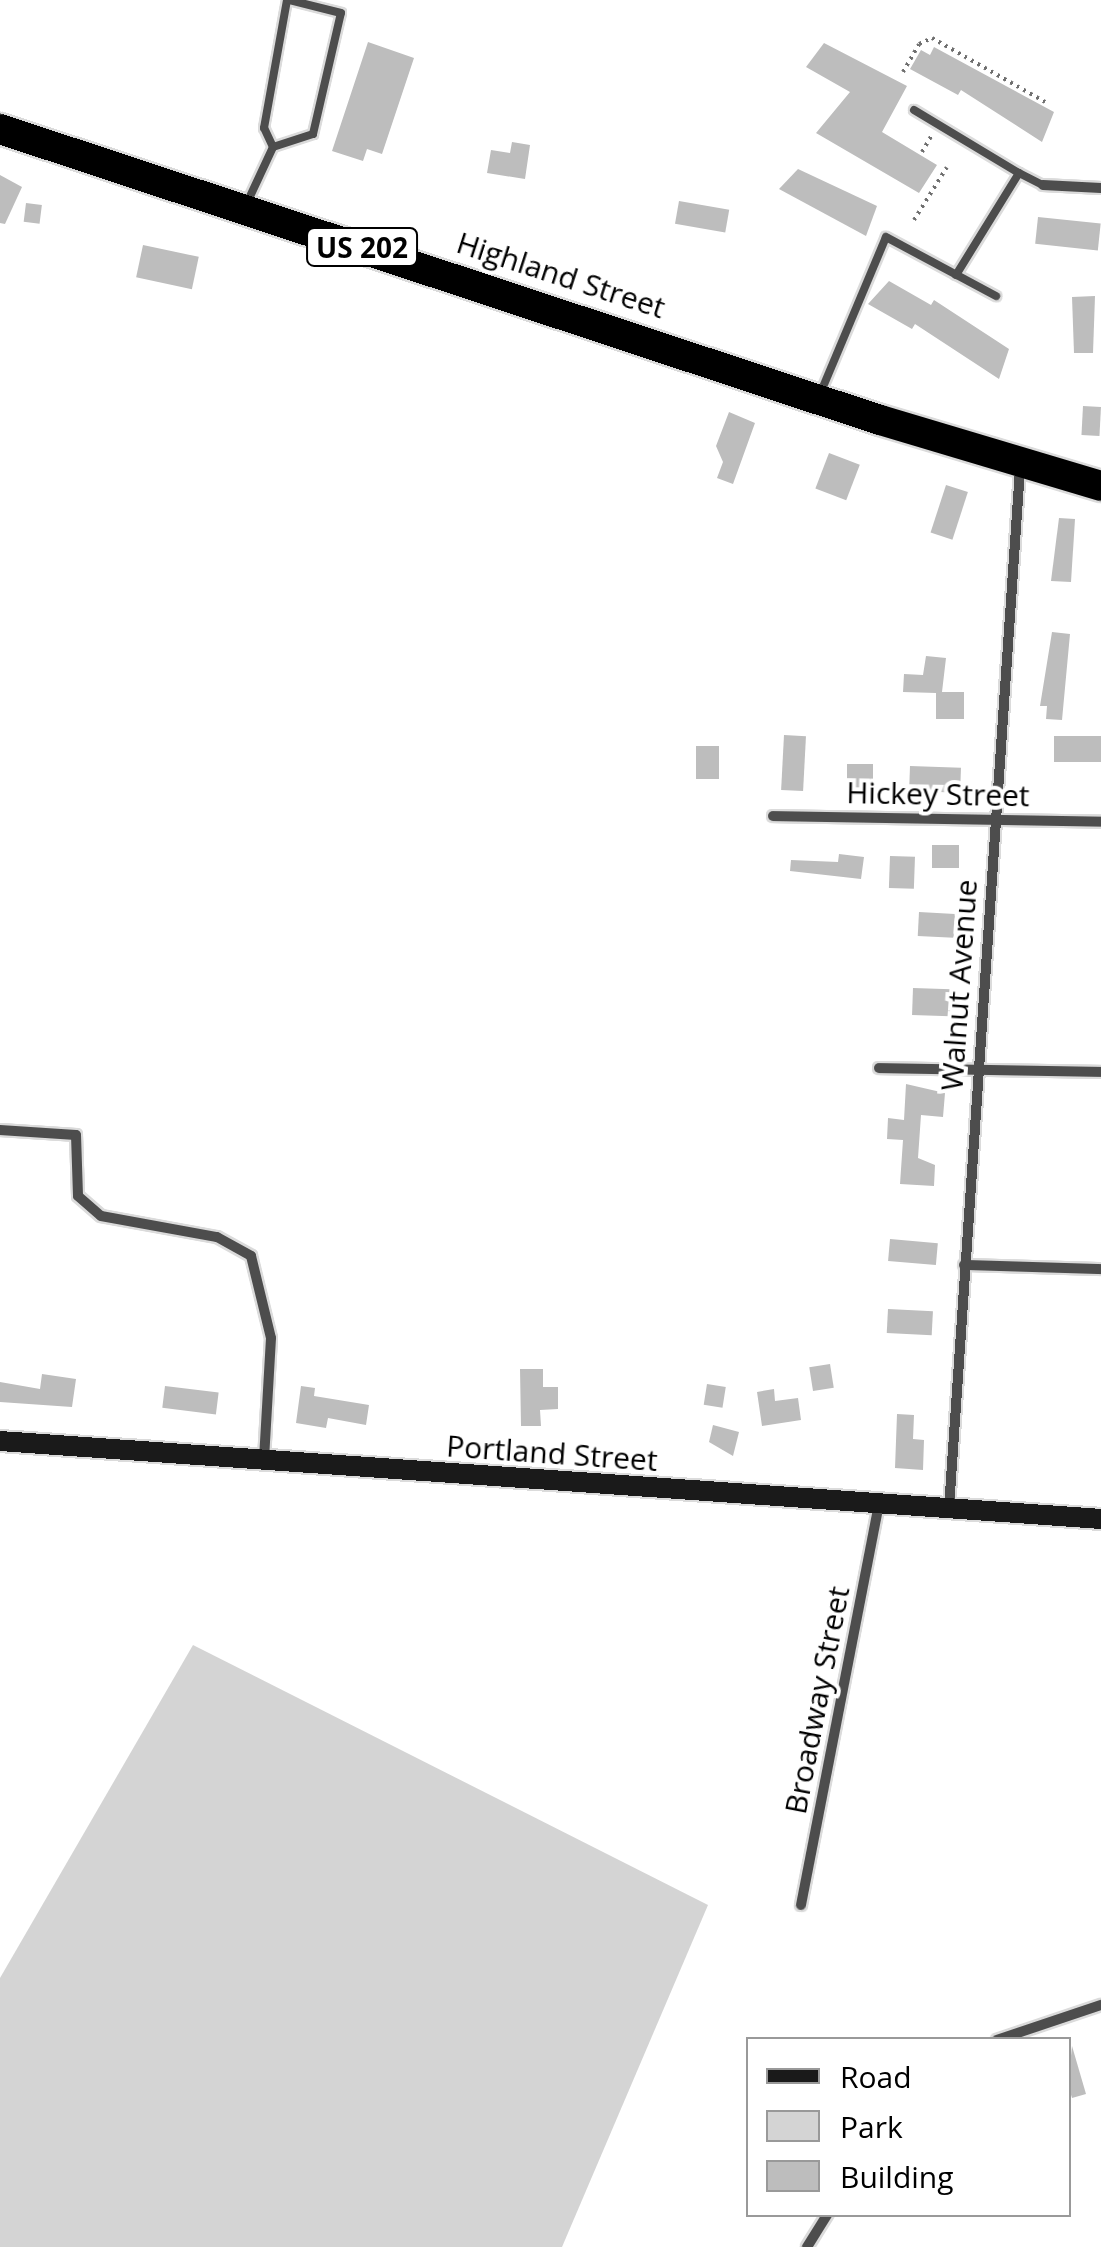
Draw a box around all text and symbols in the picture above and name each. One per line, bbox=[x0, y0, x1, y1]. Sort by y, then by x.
road number: US 202 bbox=[304, 224, 420, 270]
street label: Highland Street bbox=[452, 224, 670, 326]
street label: Hickey Street bbox=[846, 774, 1030, 814]
street label: Walnut Avenue bbox=[934, 878, 984, 1092]
street label: Portland Street bbox=[445, 1428, 659, 1478]
street label: Broadway Street bbox=[777, 1583, 857, 1817]
legend bbox=[746, 2037, 1071, 2217]
text: Road bbox=[840, 2056, 912, 2097]
text: Park bbox=[840, 2106, 903, 2147]
text: Building bbox=[840, 2156, 954, 2197]

